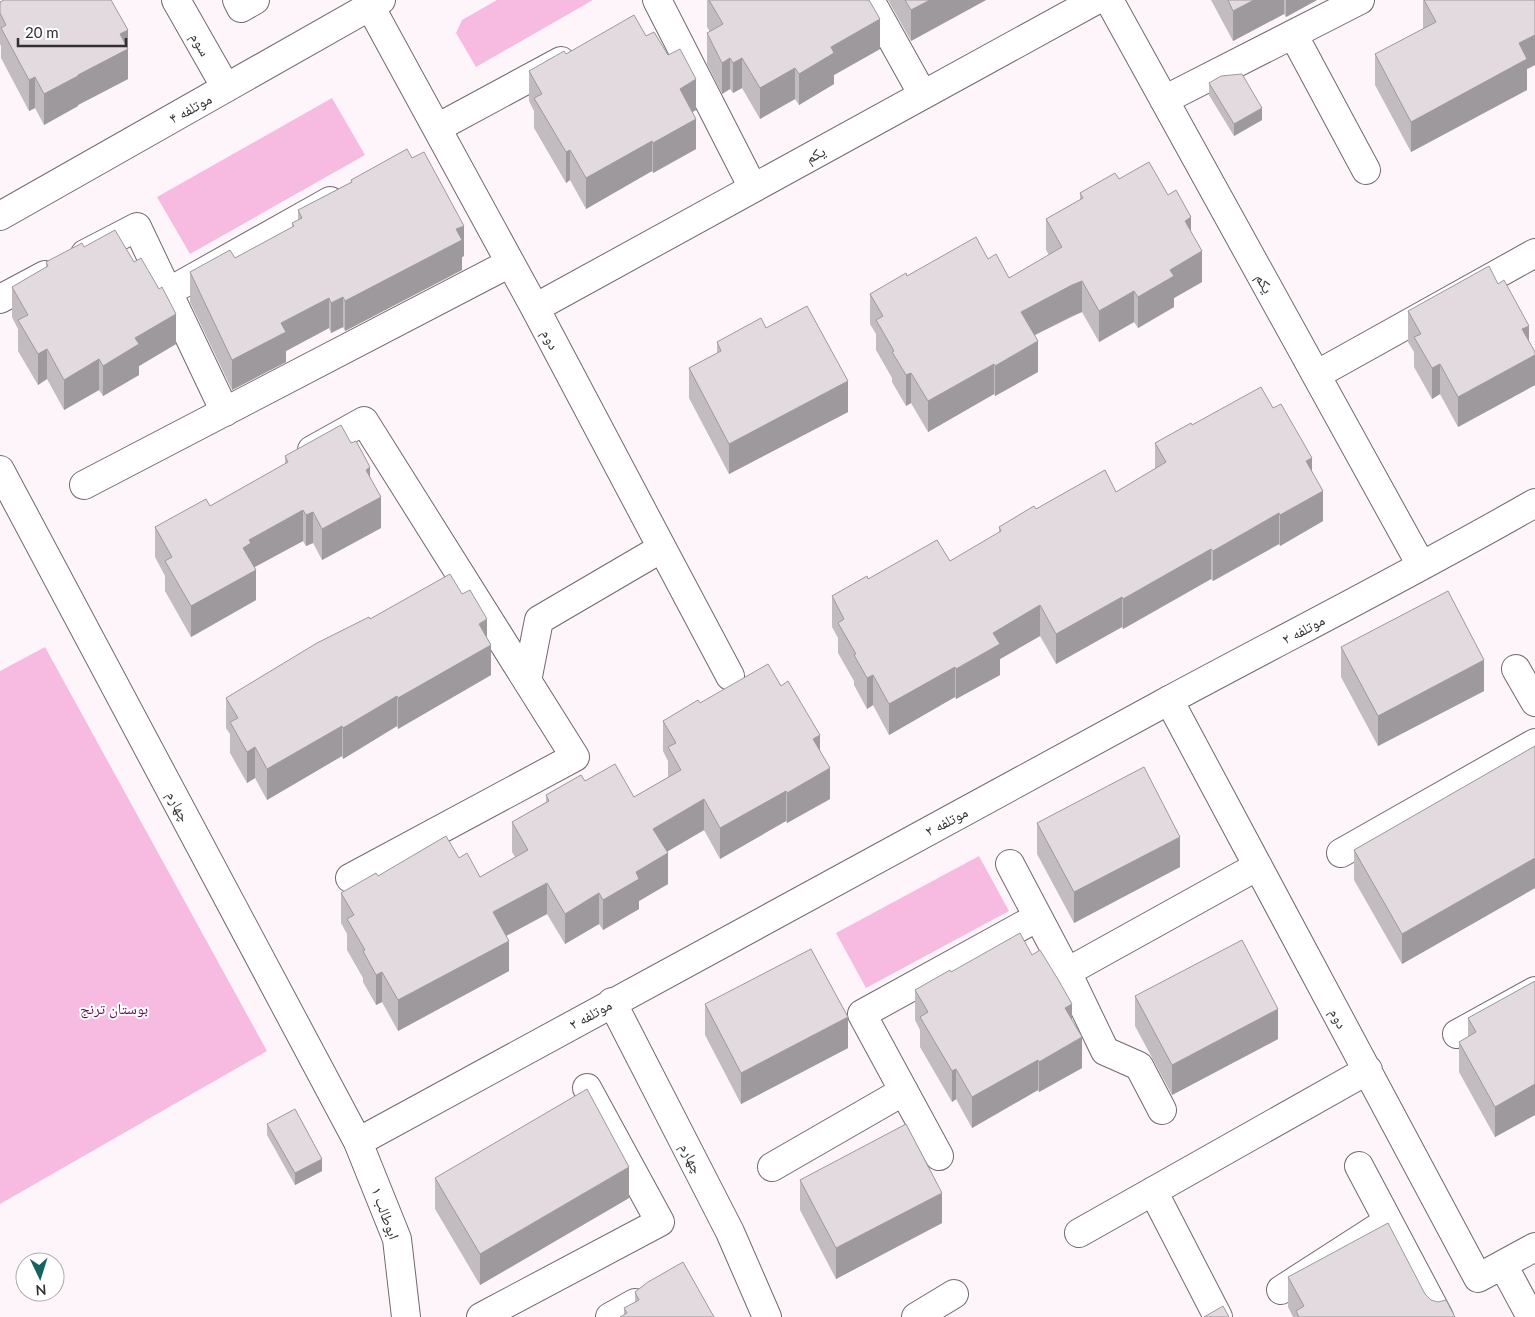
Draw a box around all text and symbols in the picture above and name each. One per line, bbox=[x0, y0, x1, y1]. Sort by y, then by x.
scale bar bbox=[18, 15, 125, 47]
text: 20 m bbox=[25, 23, 59, 41]
street label: سوم bbox=[185, 29, 215, 60]
street label: موتلفه ۴ bbox=[166, 89, 215, 128]
street label: یکم bbox=[802, 141, 829, 168]
street label: یکم bbox=[1251, 270, 1278, 297]
street label: دوم bbox=[536, 326, 564, 353]
street label: موتلفه ۲ bbox=[1279, 610, 1328, 649]
street label: چهارم bbox=[162, 788, 195, 826]
street label: موتلفه ۲ bbox=[922, 802, 971, 841]
street label: موتلفه ۲ bbox=[566, 995, 615, 1034]
park label: بوستان ترنج bbox=[80, 999, 148, 1019]
street label: دوم bbox=[1324, 1005, 1352, 1032]
street label: چهارم bbox=[675, 1140, 708, 1178]
street label: ابوطالب ۱ bbox=[367, 1184, 404, 1242]
north arrow bbox=[15, 1252, 65, 1302]
text: N bbox=[35, 1282, 47, 1299]

